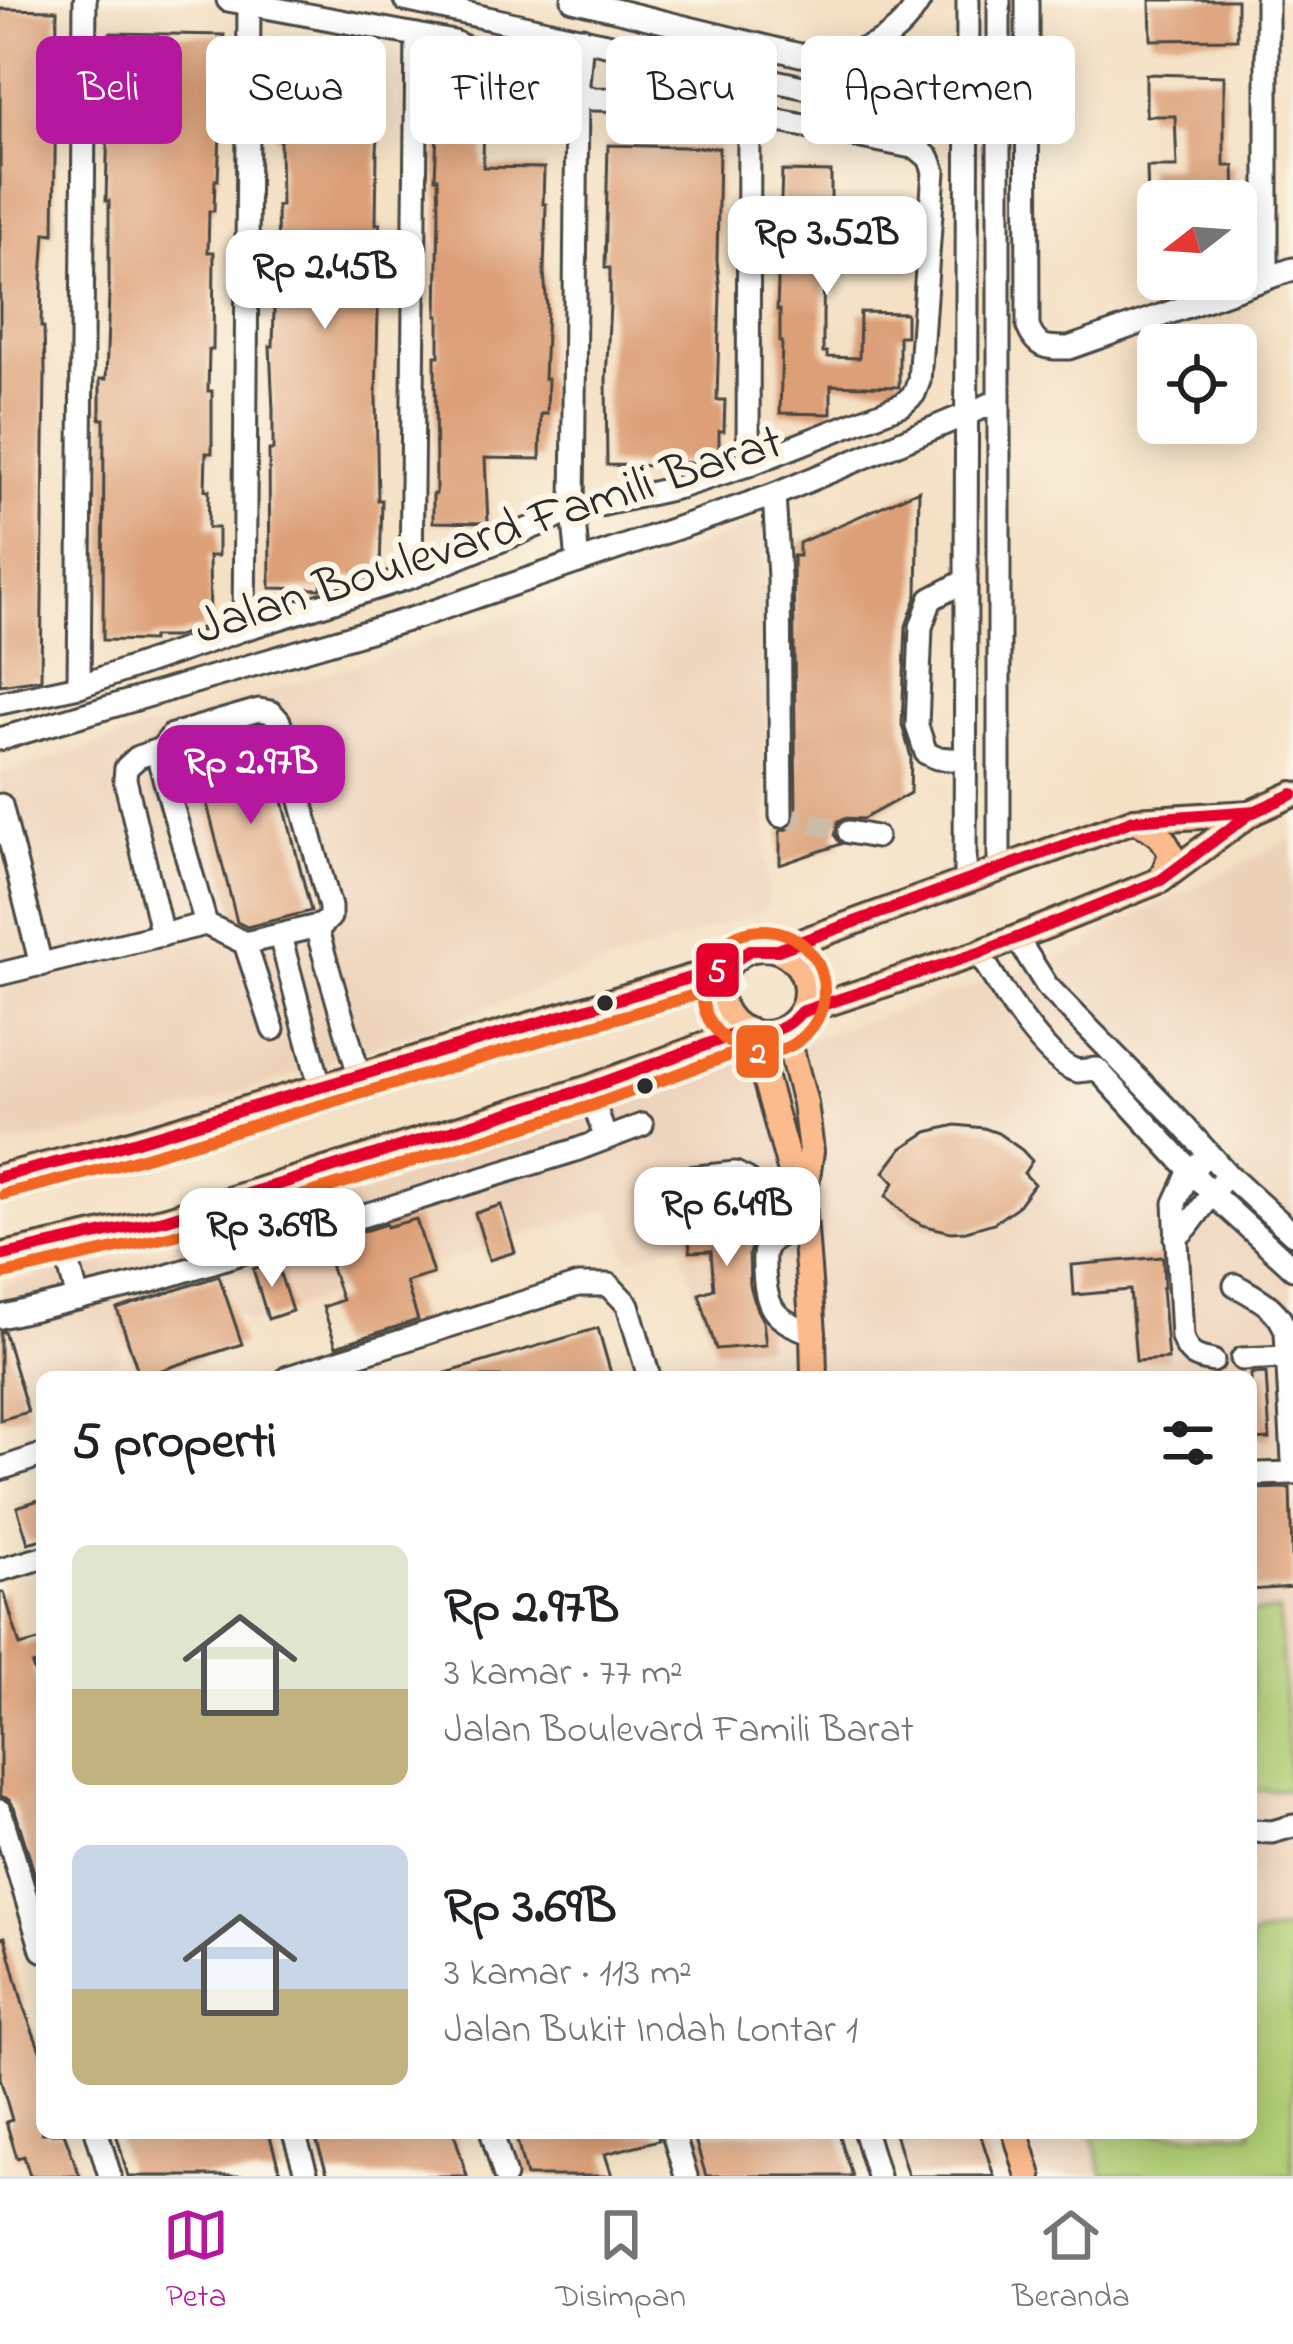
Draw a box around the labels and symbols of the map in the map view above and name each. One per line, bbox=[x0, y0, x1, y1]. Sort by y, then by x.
north arrow bbox=[1137, 180, 1257, 300]
pin: Rp 3.52B bbox=[703, 196, 951, 298]
pin: Rp 2.45B bbox=[201, 230, 449, 332]
street label: Jalan Boulevard Famili Barat bbox=[185, 406, 793, 668]
pin: Rp 2.97B bbox=[127, 725, 375, 827]
line badge: 5 bbox=[694, 941, 741, 999]
text: 5 bbox=[708, 949, 727, 997]
unlabelled marker bbox=[594, 992, 616, 1014]
line badge: 2 bbox=[734, 1023, 781, 1080]
text: 2 bbox=[749, 1031, 767, 1079]
unlabelled marker bbox=[634, 1075, 656, 1097]
pin: Rp 6.49B bbox=[603, 1167, 851, 1269]
pin: Rp 3.69B bbox=[148, 1188, 396, 1290]

